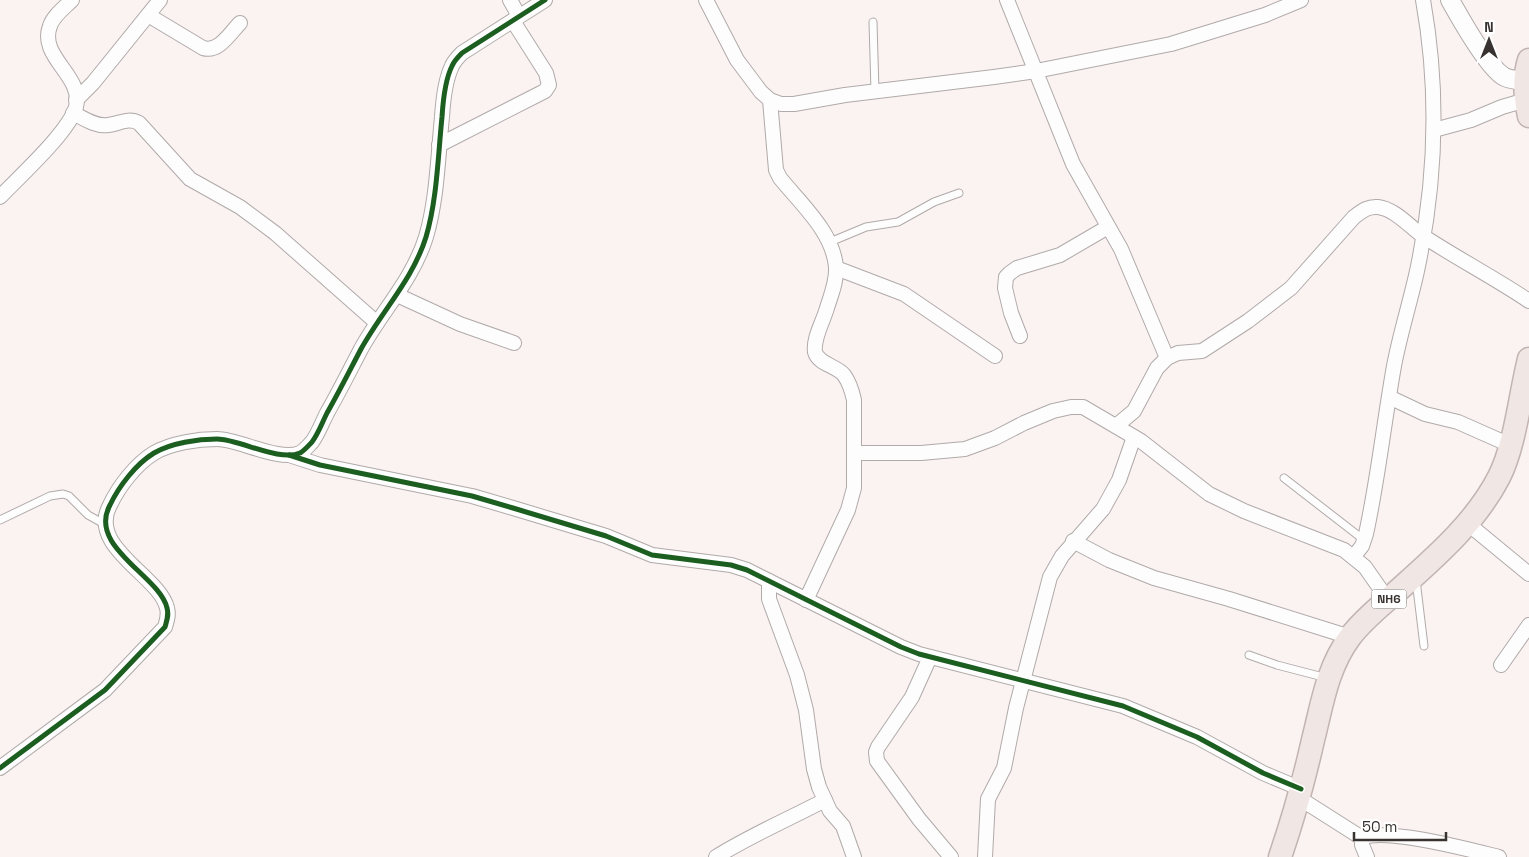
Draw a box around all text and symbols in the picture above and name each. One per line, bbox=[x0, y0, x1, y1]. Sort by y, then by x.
north arrow bbox=[1464, 15, 1514, 65]
text: N bbox=[1484, 18, 1494, 36]
road number: NH6 bbox=[1372, 590, 1406, 608]
scale bar bbox=[1354, 810, 1446, 842]
text: 50 m bbox=[1362, 817, 1397, 836]

